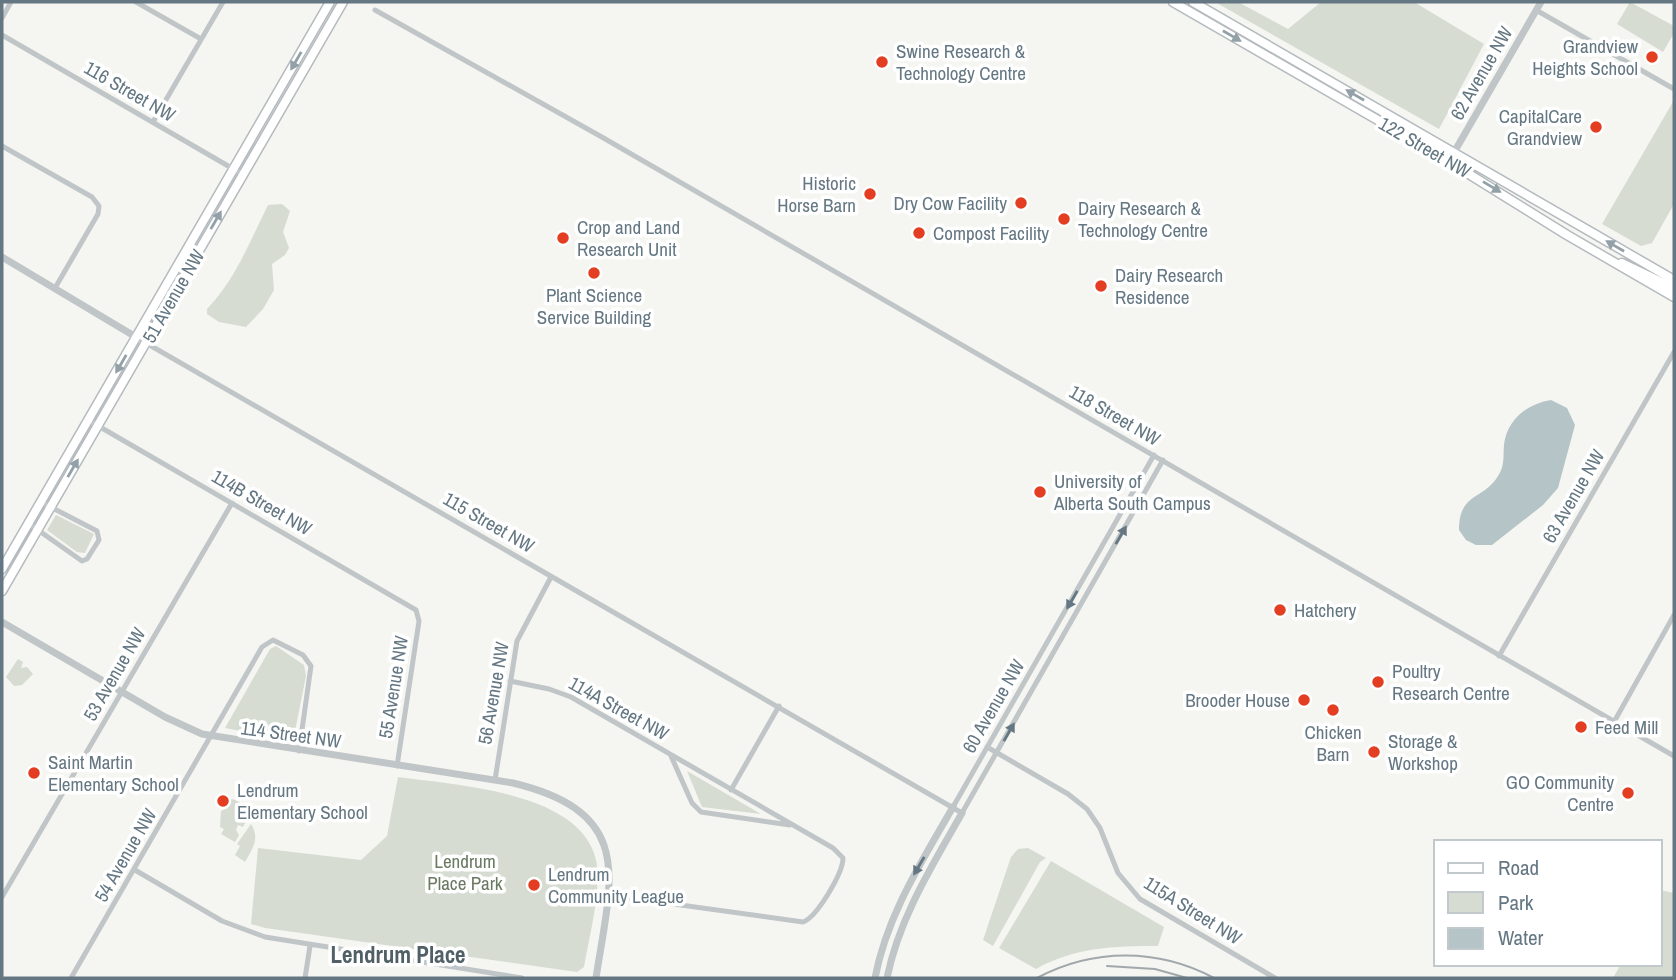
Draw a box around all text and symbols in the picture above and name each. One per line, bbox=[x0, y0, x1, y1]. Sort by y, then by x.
street label: 62 Avenue NW bbox=[1444, 21, 1518, 124]
one-way arrow bbox=[1222, 30, 1241, 42]
place label: Grandview Heights School bbox=[1532, 33, 1639, 81]
place label: Swine Research & Technology Centre bbox=[896, 38, 1026, 86]
marker: Grandview Heights School bbox=[1644, 49, 1660, 65]
one-way arrow bbox=[290, 51, 302, 70]
street label: 116 Street NW bbox=[80, 54, 181, 128]
marker: Swine Research & Technology Centre bbox=[874, 54, 890, 70]
one-way arrow bbox=[1345, 89, 1365, 101]
place label: CapitalCare Grandview bbox=[1499, 103, 1583, 151]
street label: 122 Street NW bbox=[1374, 110, 1476, 184]
marker: CapitalCare Grandview bbox=[1588, 119, 1604, 135]
place label: Historic Horse Barn bbox=[777, 170, 856, 218]
one-way arrow bbox=[1483, 180, 1502, 193]
marker: Historic Horse Barn bbox=[862, 186, 878, 202]
place label: Dry Cow Facility bbox=[893, 190, 1007, 216]
marker: Dry Cow Facility bbox=[1013, 195, 1029, 211]
place label: Dairy Research & Technology Centre bbox=[1078, 195, 1208, 243]
one-way arrow bbox=[210, 210, 222, 229]
marker: Dairy Research & Technology Centre bbox=[1056, 211, 1072, 227]
place label: Crop and Land Research Unit bbox=[577, 214, 680, 262]
place label: Compost Facility bbox=[933, 220, 1049, 246]
marker: Compost Facility bbox=[911, 225, 927, 241]
marker: Crop and Land Research Unit bbox=[555, 230, 571, 246]
one-way arrow bbox=[1606, 240, 1625, 252]
street label: 51 Avenue NW bbox=[136, 244, 210, 347]
place label: Dairy Research Residence bbox=[1115, 262, 1223, 310]
marker: Plant Science Service Building bbox=[586, 265, 602, 281]
marker: Dairy Research Residence bbox=[1093, 278, 1109, 294]
place label: Plant Science Service Building bbox=[537, 282, 651, 330]
one-way arrow bbox=[115, 354, 127, 374]
street label: 118 Street NW bbox=[1065, 378, 1166, 452]
street label: 63 Avenue NW bbox=[1536, 444, 1610, 547]
one-way arrow bbox=[67, 459, 80, 478]
street label: 114B Street NW bbox=[207, 463, 317, 541]
place label: University of Alberta South Campus bbox=[1053, 468, 1211, 516]
marker: University of Alberta South Campus bbox=[1032, 484, 1048, 500]
street label: 115 Street NW bbox=[439, 485, 540, 559]
one-way arrow bbox=[1115, 525, 1127, 544]
one-way arrow bbox=[1066, 590, 1078, 609]
place label: Hatchery bbox=[1294, 597, 1357, 623]
marker: Hatchery bbox=[1272, 602, 1288, 618]
street label: 53 Avenue NW bbox=[77, 622, 151, 725]
street label: 55 Avenue NW bbox=[372, 633, 414, 740]
street label: 56 Avenue NW bbox=[471, 639, 515, 746]
street label: 60 Avenue NW bbox=[956, 654, 1030, 757]
place label: Poultry Research Centre bbox=[1392, 658, 1510, 706]
street label: 114A Street NW bbox=[564, 670, 674, 746]
marker: Poultry Research Centre bbox=[1370, 674, 1386, 690]
place label: Brooder House bbox=[1185, 687, 1290, 713]
marker: Brooder House bbox=[1296, 692, 1312, 708]
marker: Chicken Barn bbox=[1325, 702, 1341, 718]
street label: 114 Street NW bbox=[239, 714, 343, 754]
place label: Feed Mill bbox=[1595, 714, 1658, 740]
place label: Chicken Barn bbox=[1304, 719, 1362, 767]
marker: Feed Mill bbox=[1573, 719, 1589, 735]
one-way arrow bbox=[1002, 723, 1015, 742]
place label: Storage & Workshop bbox=[1388, 728, 1458, 776]
marker: Storage & Workshop bbox=[1366, 744, 1382, 760]
place label: Saint Martin Elementary School bbox=[48, 749, 179, 797]
marker: Saint Martin Elementary School bbox=[26, 765, 42, 781]
place label: GO Community Centre bbox=[1506, 769, 1614, 817]
place label: Lendrum Elementary School bbox=[237, 777, 368, 825]
marker: GO Community Centre bbox=[1620, 785, 1636, 801]
marker: Lendrum Elementary School bbox=[215, 793, 231, 809]
street label: 54 Avenue NW bbox=[88, 803, 162, 906]
legend bbox=[1434, 840, 1662, 966]
park label: Lendrum Place Park bbox=[427, 848, 503, 896]
text: Road bbox=[1498, 853, 1539, 882]
one-way arrow bbox=[912, 857, 925, 876]
place label: Lendrum Community League bbox=[548, 861, 684, 909]
street label: 115A Street NW bbox=[1139, 870, 1247, 950]
marker: Lendrum Community League bbox=[526, 877, 542, 893]
text: Park bbox=[1498, 888, 1534, 917]
text: Water bbox=[1498, 923, 1544, 952]
district label: Lendrum Place bbox=[330, 939, 466, 970]

